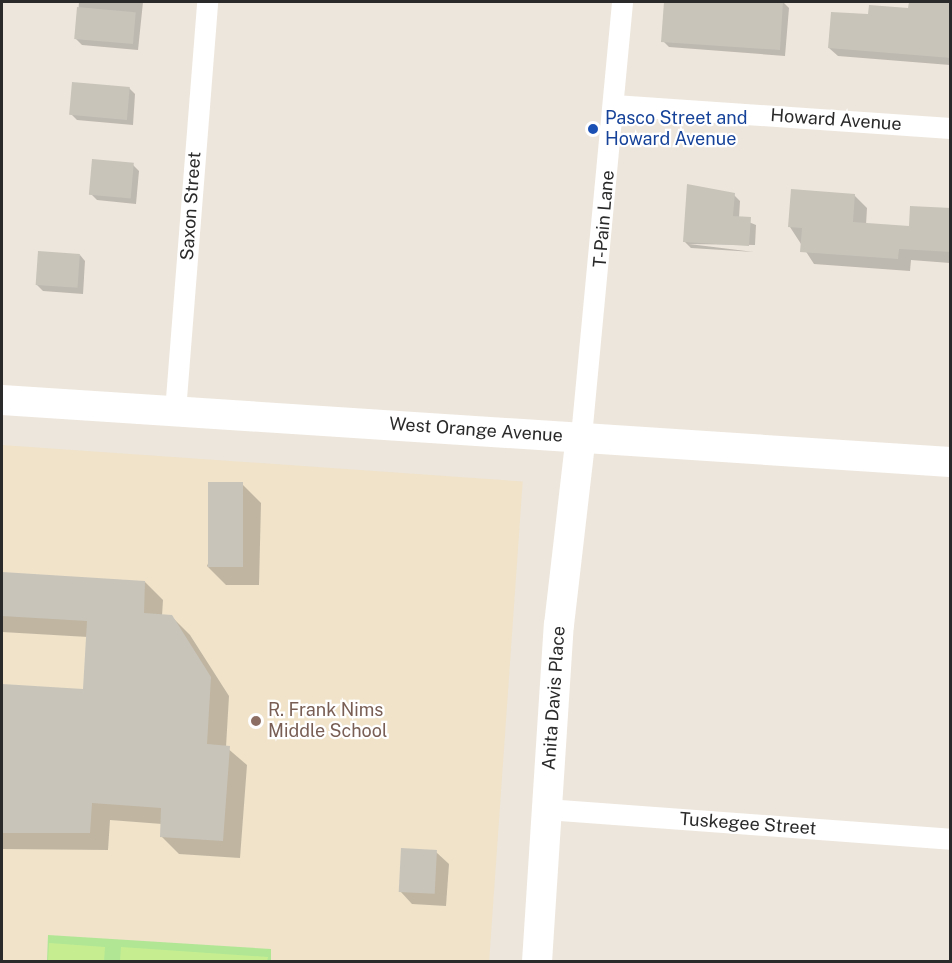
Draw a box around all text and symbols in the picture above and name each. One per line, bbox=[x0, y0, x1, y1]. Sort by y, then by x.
street label: Howard Avenue bbox=[770, 105, 902, 135]
place label: Pasco Street and Howard Avenue bbox=[605, 108, 748, 150]
marker: Pasco Street and Howard Avenue bbox=[586, 122, 600, 136]
street label: Saxon Street bbox=[176, 151, 206, 261]
street label: T-Pain Lane bbox=[589, 169, 619, 269]
street label: West Orange Avenue bbox=[388, 413, 564, 447]
street label: Anita Davis Place bbox=[538, 625, 570, 771]
place label: R. Frank Nims Middle School bbox=[268, 700, 387, 742]
marker: R. Frank Nims Middle School bbox=[249, 714, 263, 728]
street label: Tuskegee Street bbox=[679, 808, 817, 840]

